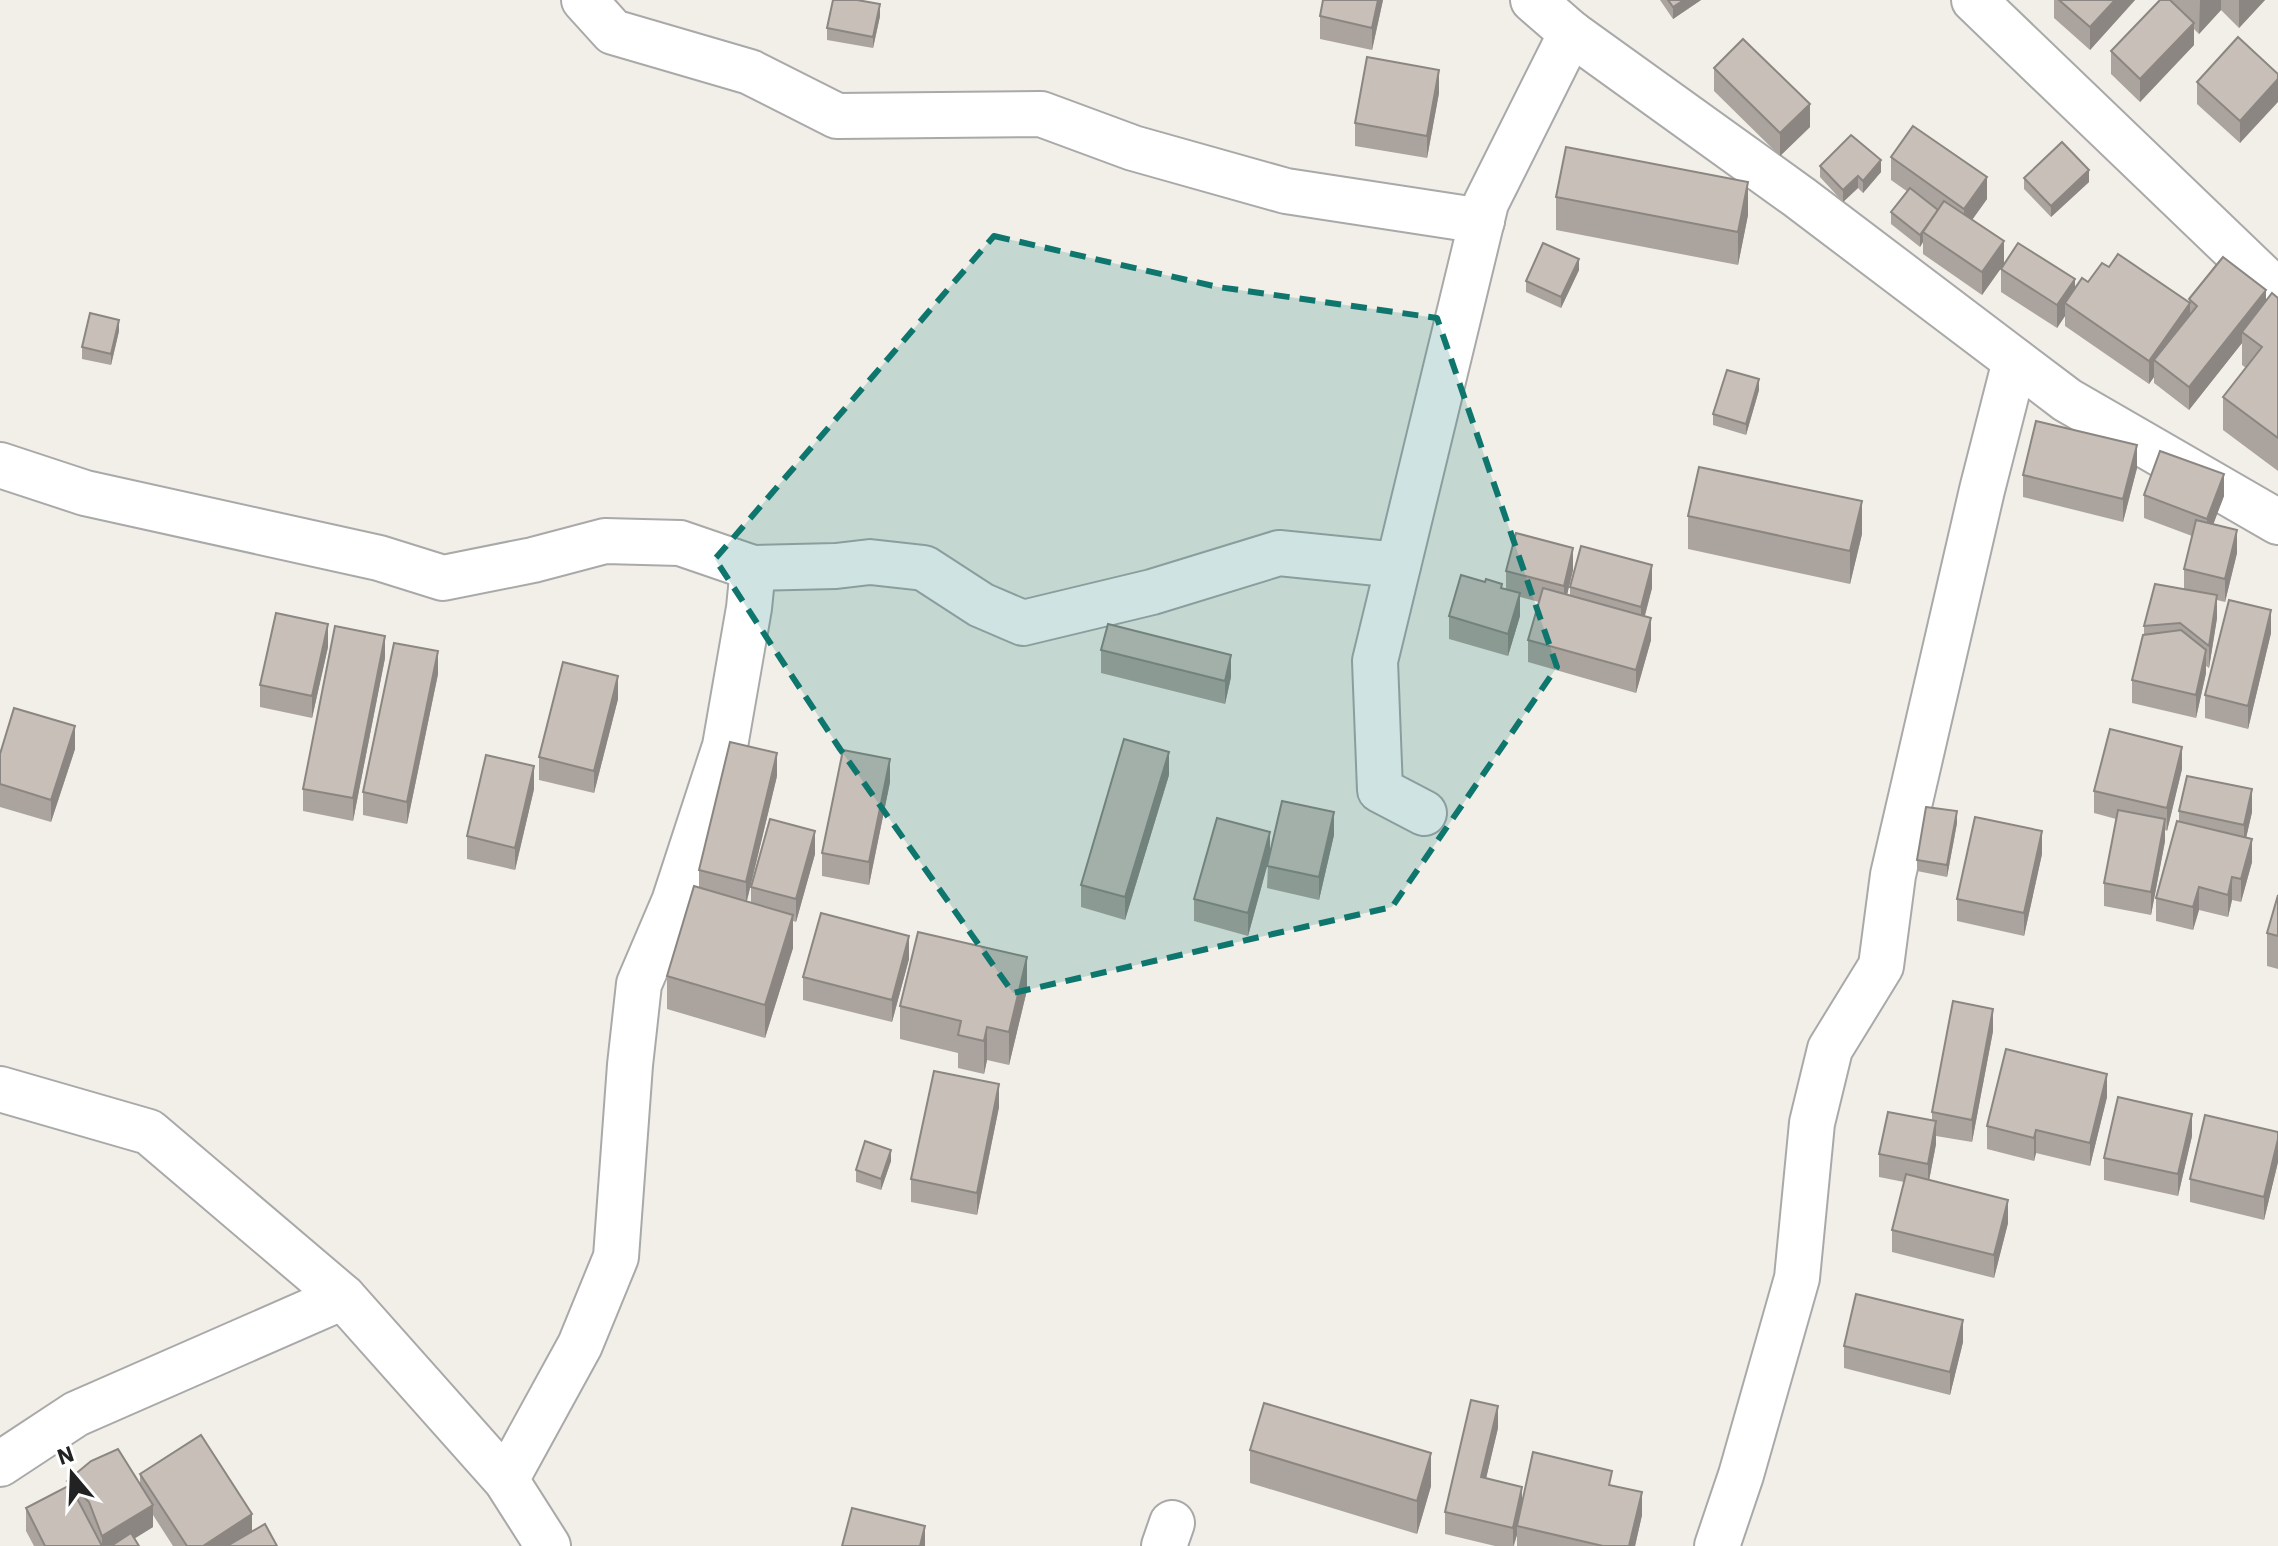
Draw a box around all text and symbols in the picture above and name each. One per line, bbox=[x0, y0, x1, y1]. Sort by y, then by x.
north arrow bbox=[32, 1434, 112, 1514]
text: N bbox=[53, 1438, 78, 1471]

